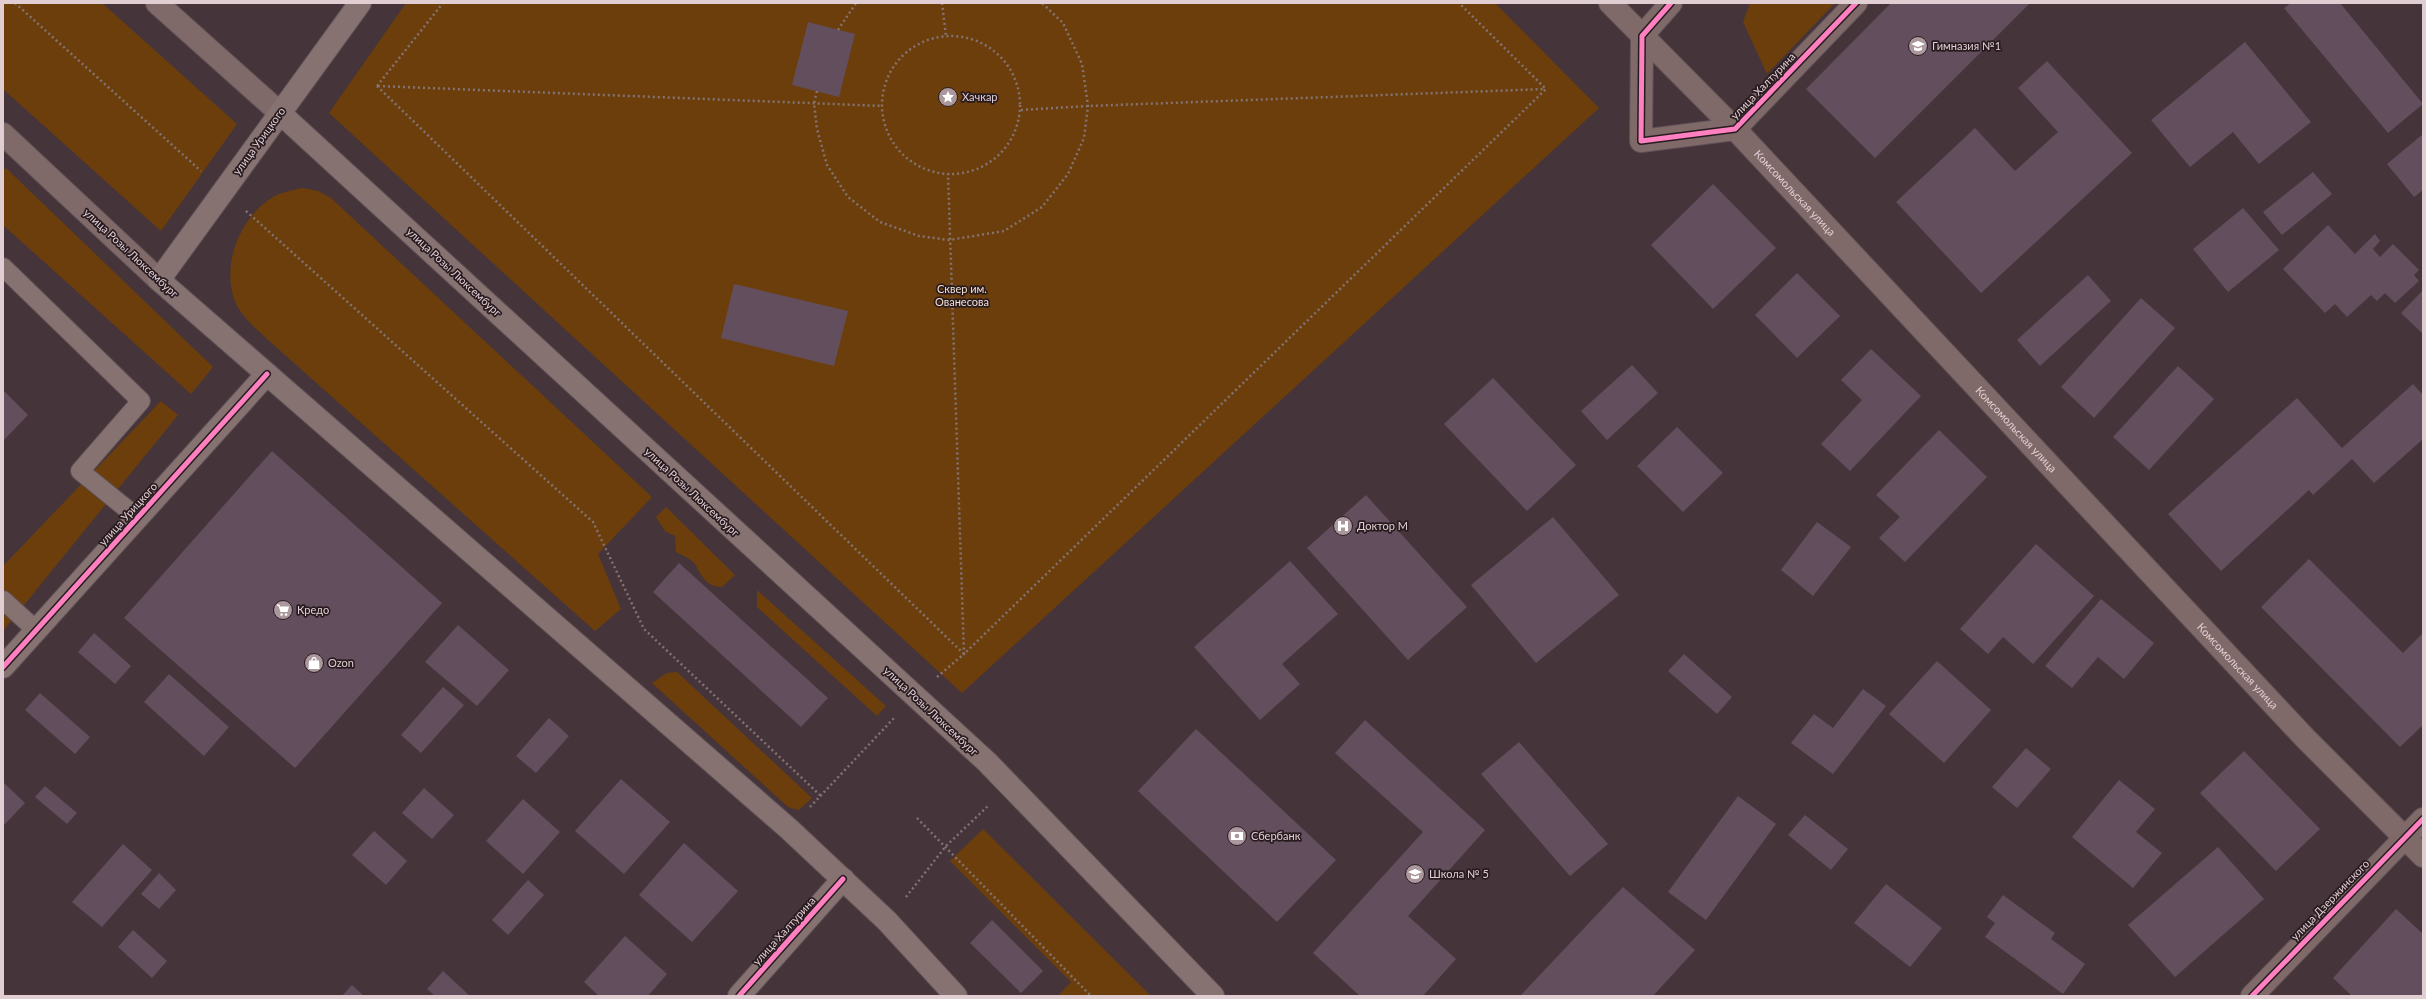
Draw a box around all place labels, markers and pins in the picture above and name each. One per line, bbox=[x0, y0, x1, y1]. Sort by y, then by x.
school or university icon: Гимназия №1 bbox=[1907, 35, 1929, 57]
place label: Гимназия №1 bbox=[1932, 39, 2001, 52]
place icon: Хачкар bbox=[937, 86, 959, 108]
place label: Хачкар bbox=[962, 90, 998, 103]
hospital icon: Доктор М bbox=[1332, 515, 1354, 537]
place label: Доктор М bbox=[1357, 519, 1408, 532]
supermarket icon: Кредо bbox=[272, 599, 294, 621]
place label: Кредо bbox=[297, 603, 329, 616]
shop icon: Ozon bbox=[303, 652, 325, 674]
place label: Ozon bbox=[328, 656, 354, 669]
bank icon: Сбербанк bbox=[1226, 825, 1248, 847]
place label: Сбербанк bbox=[1251, 829, 1301, 842]
school or university icon: Школа № 5 bbox=[1404, 863, 1426, 885]
place label: Школа № 5 bbox=[1429, 867, 1489, 880]

